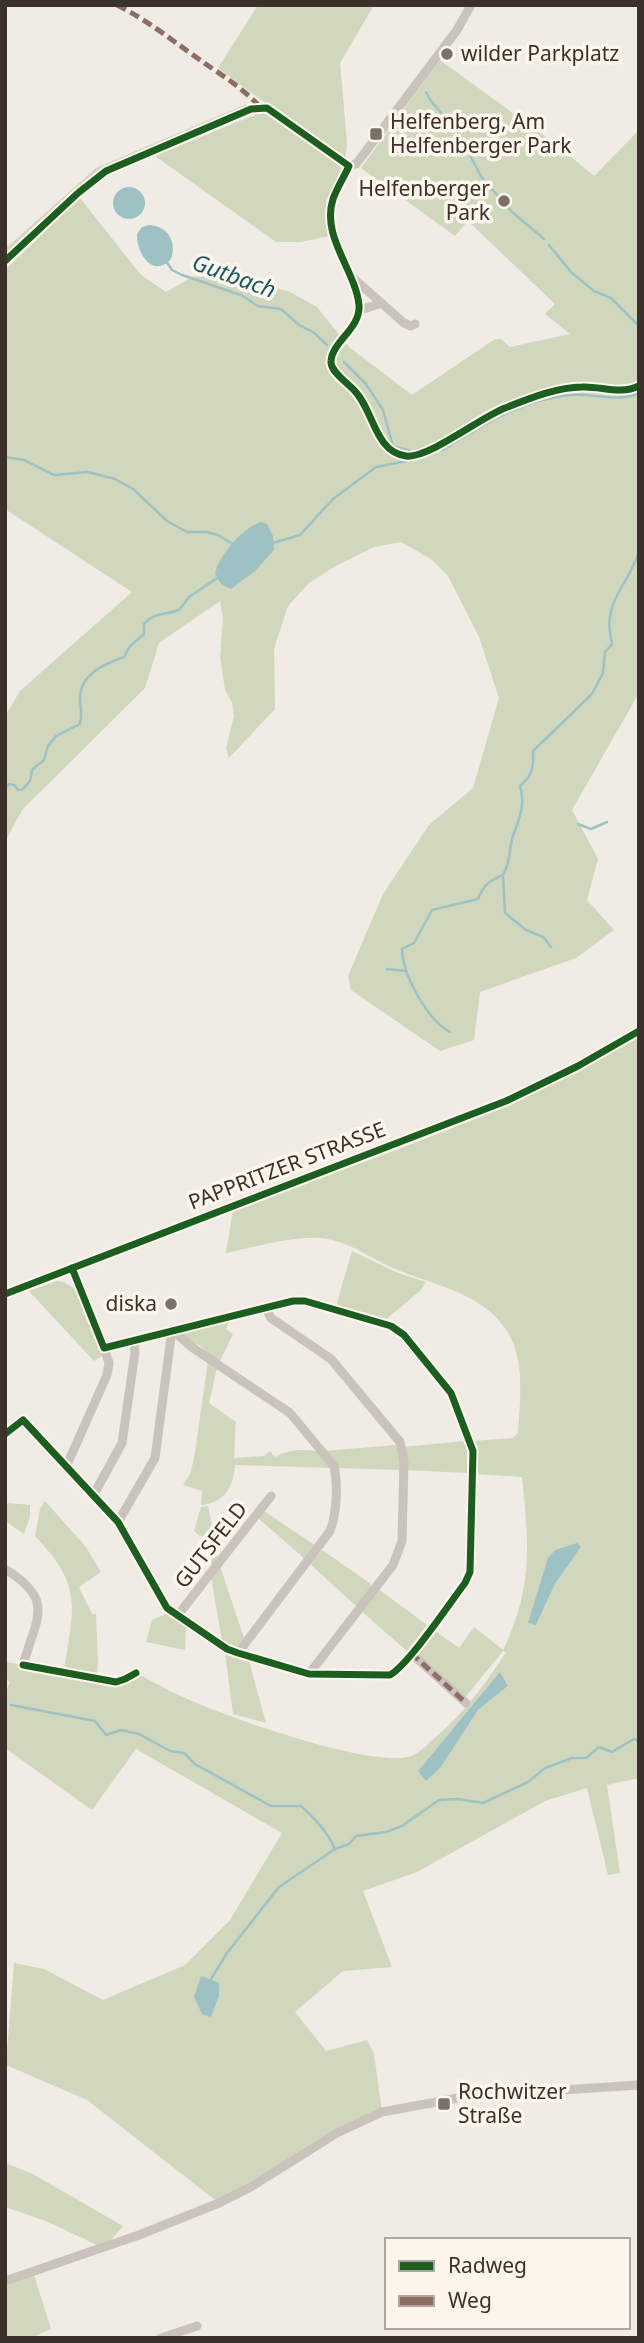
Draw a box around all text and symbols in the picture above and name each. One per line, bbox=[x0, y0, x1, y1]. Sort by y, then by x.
place label: wilder Parkplatz bbox=[461, 39, 619, 67]
marker: wilder Parkplatz bbox=[439, 46, 455, 62]
place label: Helfenberg, Am Helfenberger Park bbox=[390, 107, 572, 159]
marker: Helfenberg, Am Helfenberger Park bbox=[368, 126, 384, 142]
place label: Helfenberger Park bbox=[358, 174, 491, 226]
marker: Helfenberger Park bbox=[496, 193, 512, 209]
water label: Gutbach bbox=[188, 245, 281, 305]
street label: PAPPRITZER STRASSE bbox=[184, 1115, 389, 1216]
place label: diska bbox=[106, 1289, 157, 1317]
marker: diska bbox=[163, 1296, 179, 1312]
street label: GUTSFELD bbox=[168, 1495, 253, 1593]
place label: Rochwitzer Straße bbox=[458, 2077, 567, 2129]
marker: Rochwitzer Straße bbox=[436, 2096, 452, 2112]
legend bbox=[385, 2238, 630, 2329]
text: Radweg bbox=[448, 2251, 527, 2279]
text: Weg bbox=[448, 2286, 492, 2314]

